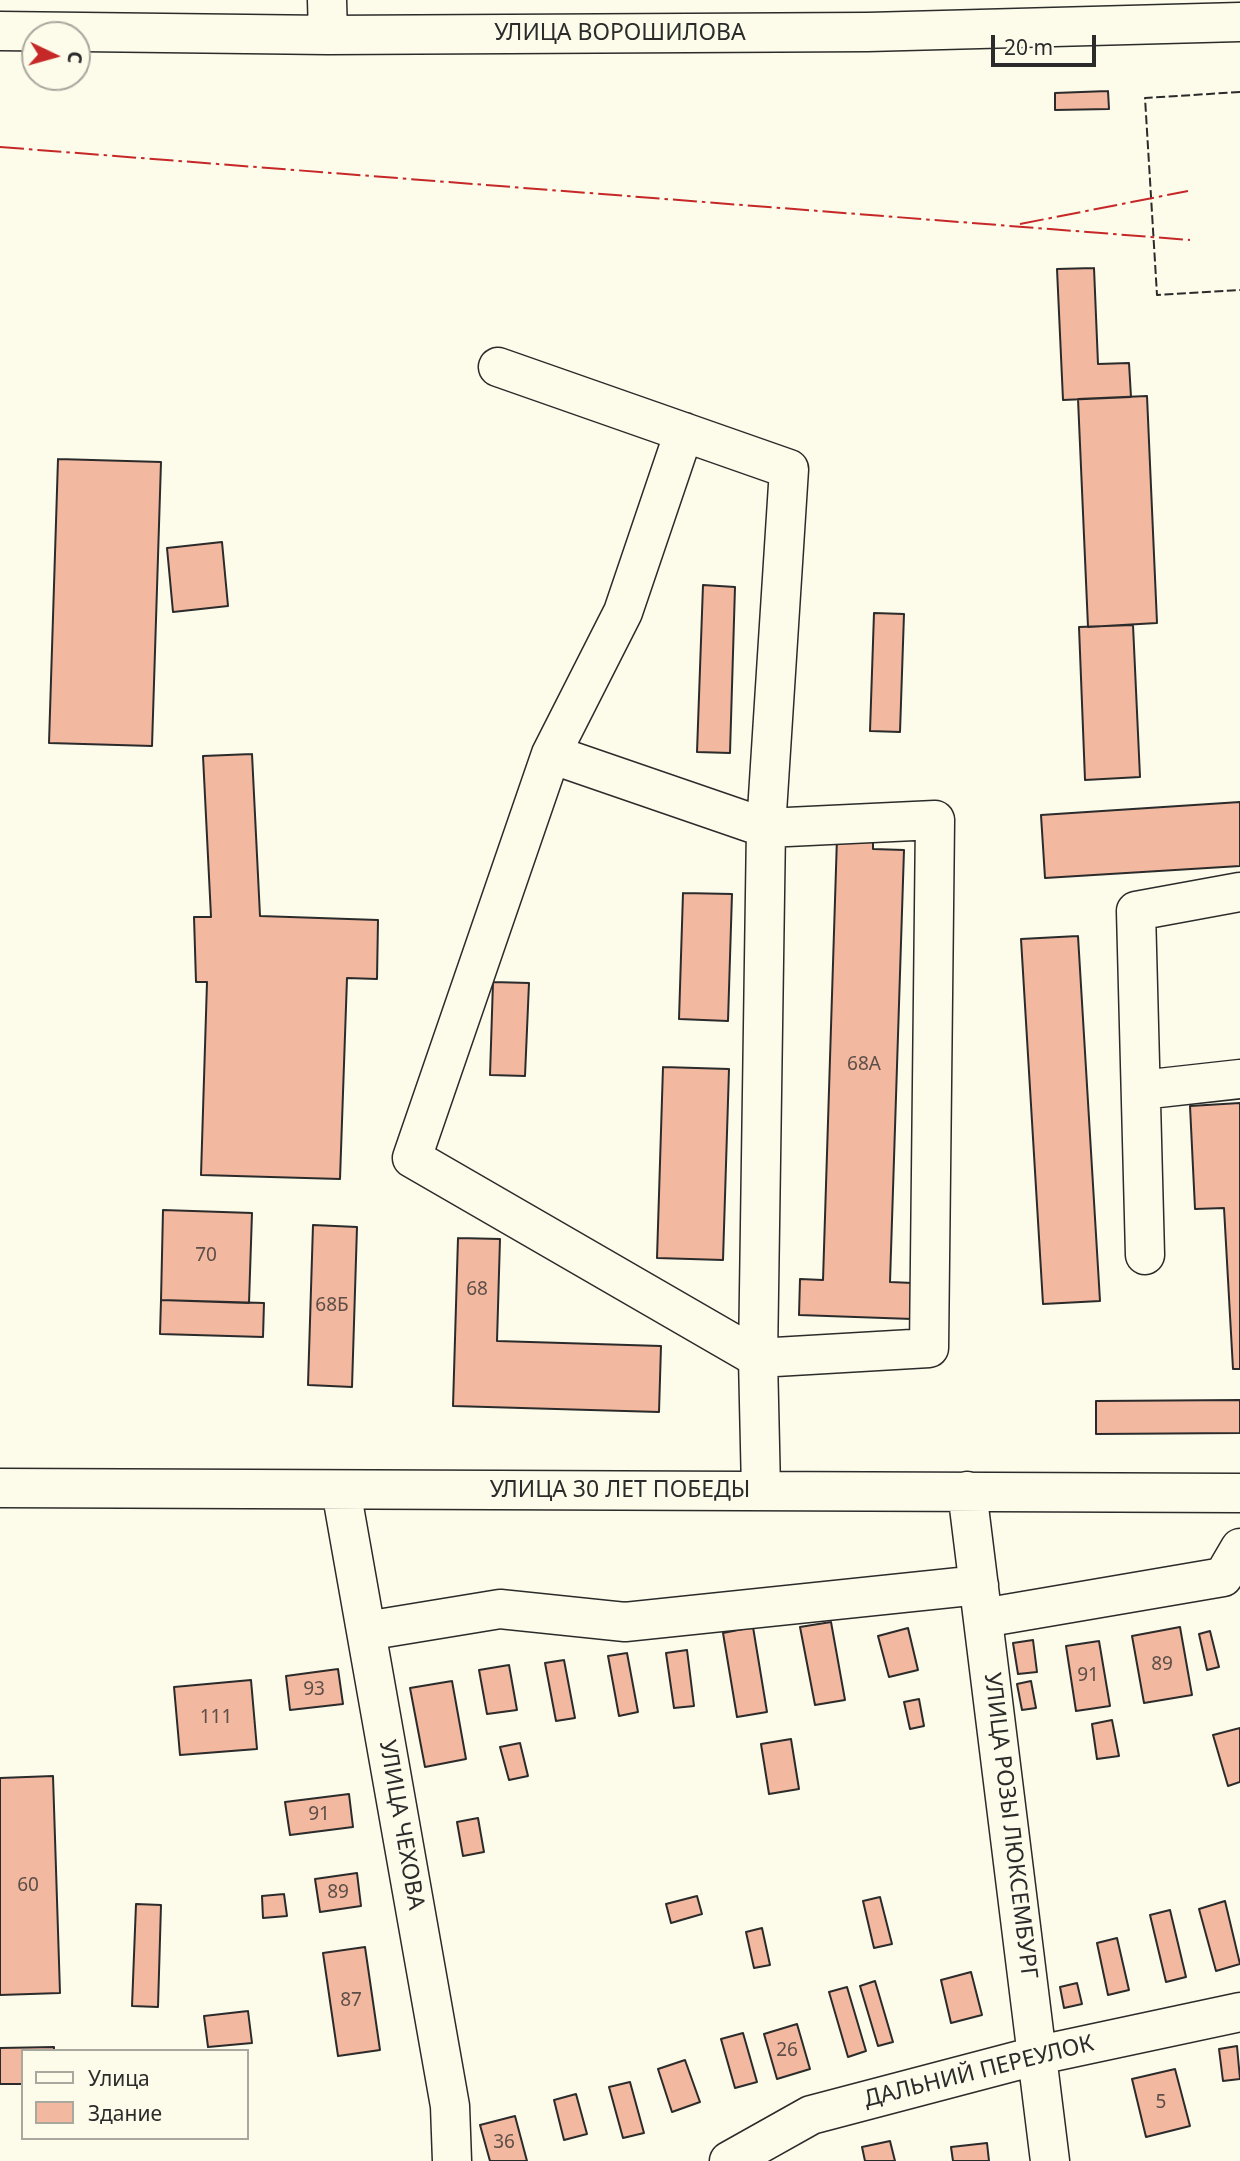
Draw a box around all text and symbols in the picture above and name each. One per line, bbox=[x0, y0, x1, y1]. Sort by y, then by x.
street label: УЛИЦА ВОРОШИЛОВА bbox=[494, 19, 746, 47]
north arrow bbox=[21, 21, 91, 91]
scale bar bbox=[995, 21, 1100, 65]
text: 20 m bbox=[1004, 33, 1053, 61]
text: С bbox=[61, 50, 88, 65]
house number: 68А bbox=[847, 1054, 881, 1076]
house number: 70 bbox=[195, 1245, 217, 1267]
house number: 68 bbox=[466, 1279, 488, 1301]
house number: 68Б bbox=[315, 1295, 349, 1317]
street label: УЛИЦА 30 ЛЕТ ПОБЕДЫ bbox=[490, 1476, 750, 1504]
house number: 89 bbox=[1151, 1654, 1173, 1676]
house number: 91 bbox=[1077, 1665, 1099, 1687]
street label: УЛИЦА РОЗЫ ЛЮКСЕМБУРГ bbox=[978, 1671, 1042, 1981]
house number: 93 bbox=[303, 1679, 325, 1701]
house number: 111 bbox=[200, 1707, 232, 1729]
street label: УЛИЦА ЧЕХОВА bbox=[373, 1738, 429, 1912]
house number: 91 bbox=[308, 1804, 330, 1826]
house number: 60 bbox=[17, 1875, 39, 1897]
house number: 89 bbox=[327, 1882, 349, 1904]
house number: 87 bbox=[340, 1990, 362, 2012]
street label: ДАЛЬНИЙ ПЕРЕУЛОК bbox=[861, 2030, 1097, 2114]
house number: 26 bbox=[776, 2040, 798, 2062]
legend bbox=[21, 2049, 248, 2140]
text: Улица bbox=[88, 2064, 150, 2092]
house number: 5 bbox=[1156, 2092, 1166, 2114]
text: Здание bbox=[88, 2099, 162, 2127]
house number: 36 bbox=[493, 2132, 515, 2154]

